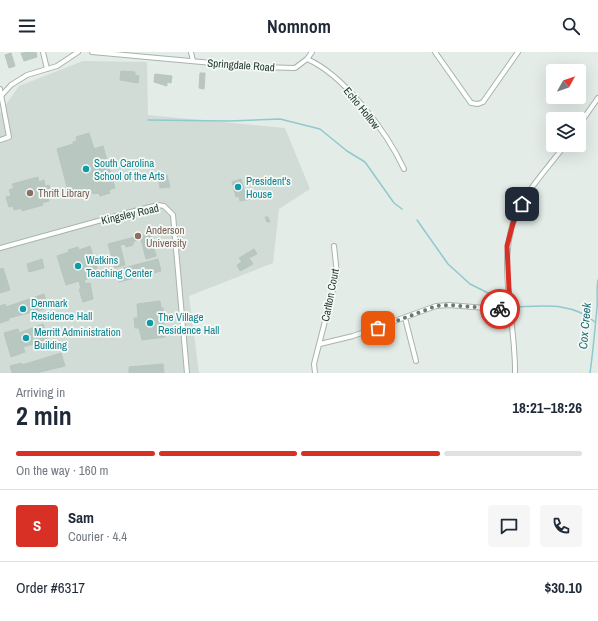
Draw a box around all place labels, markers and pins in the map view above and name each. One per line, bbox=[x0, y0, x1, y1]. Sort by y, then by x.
place label: South Carolina School of the Arts bbox=[94, 156, 165, 183]
marker: South Carolina School of the Arts bbox=[81, 164, 91, 174]
place label: President's House bbox=[246, 174, 291, 201]
marker: President's House bbox=[233, 182, 243, 192]
place label: Thrift Library bbox=[38, 186, 90, 200]
pin bbox=[505, 187, 539, 221]
marker: Thrift Library bbox=[25, 188, 35, 198]
place label: Anderson University bbox=[145, 223, 187, 250]
marker: Anderson University bbox=[133, 231, 143, 241]
place label: Watkins Teaching Center bbox=[86, 253, 152, 280]
marker: Watkins Teaching Center bbox=[73, 261, 83, 271]
place label: Denmark Residence Hall bbox=[31, 296, 92, 323]
marker: Denmark Residence Hall bbox=[18, 304, 28, 314]
place label: The Village Residence Hall bbox=[158, 310, 219, 337]
pin bbox=[361, 311, 395, 345]
marker: The Village Residence Hall bbox=[145, 318, 155, 328]
place label: Merritt Administration Building bbox=[34, 325, 121, 352]
marker: Merritt Administration Building bbox=[21, 333, 31, 343]

